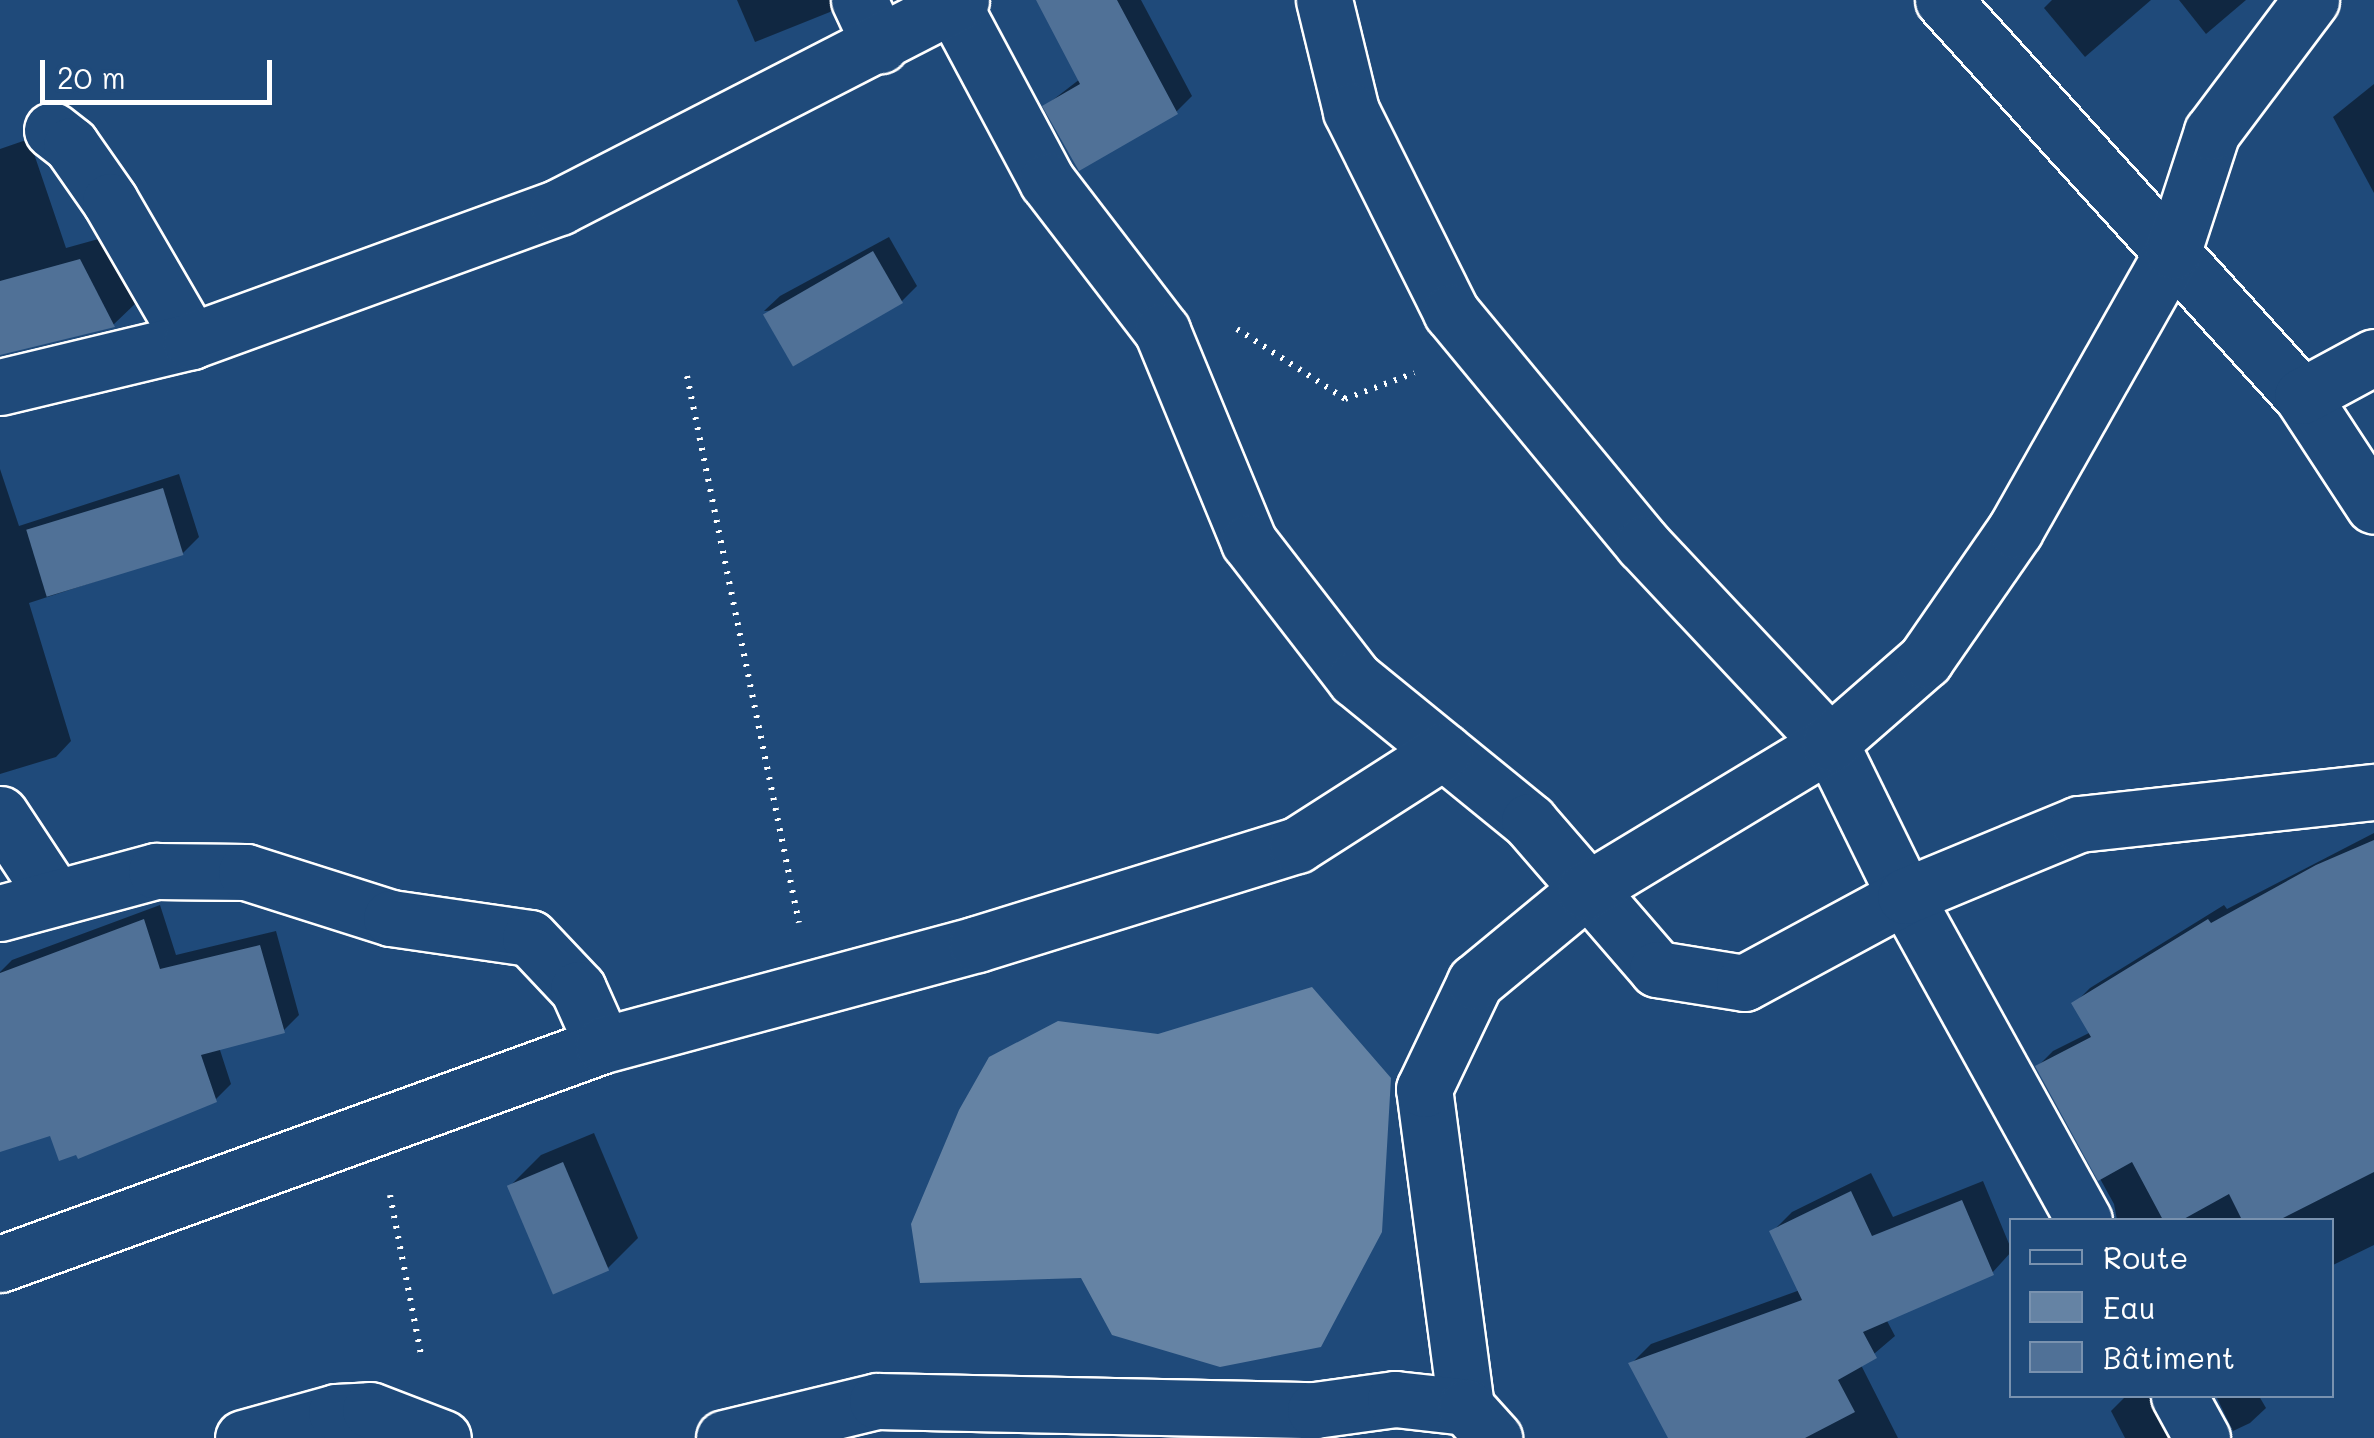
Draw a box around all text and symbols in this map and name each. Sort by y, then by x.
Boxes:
scale bar [45,40,278,102]
text: 20 m [57,57,126,97]
legend [2009,1218,2334,1398]
text: Route [2103,1237,2188,1277]
text: Eau [2103,1287,2155,1327]
text: Bâtiment [2103,1337,2235,1377]

